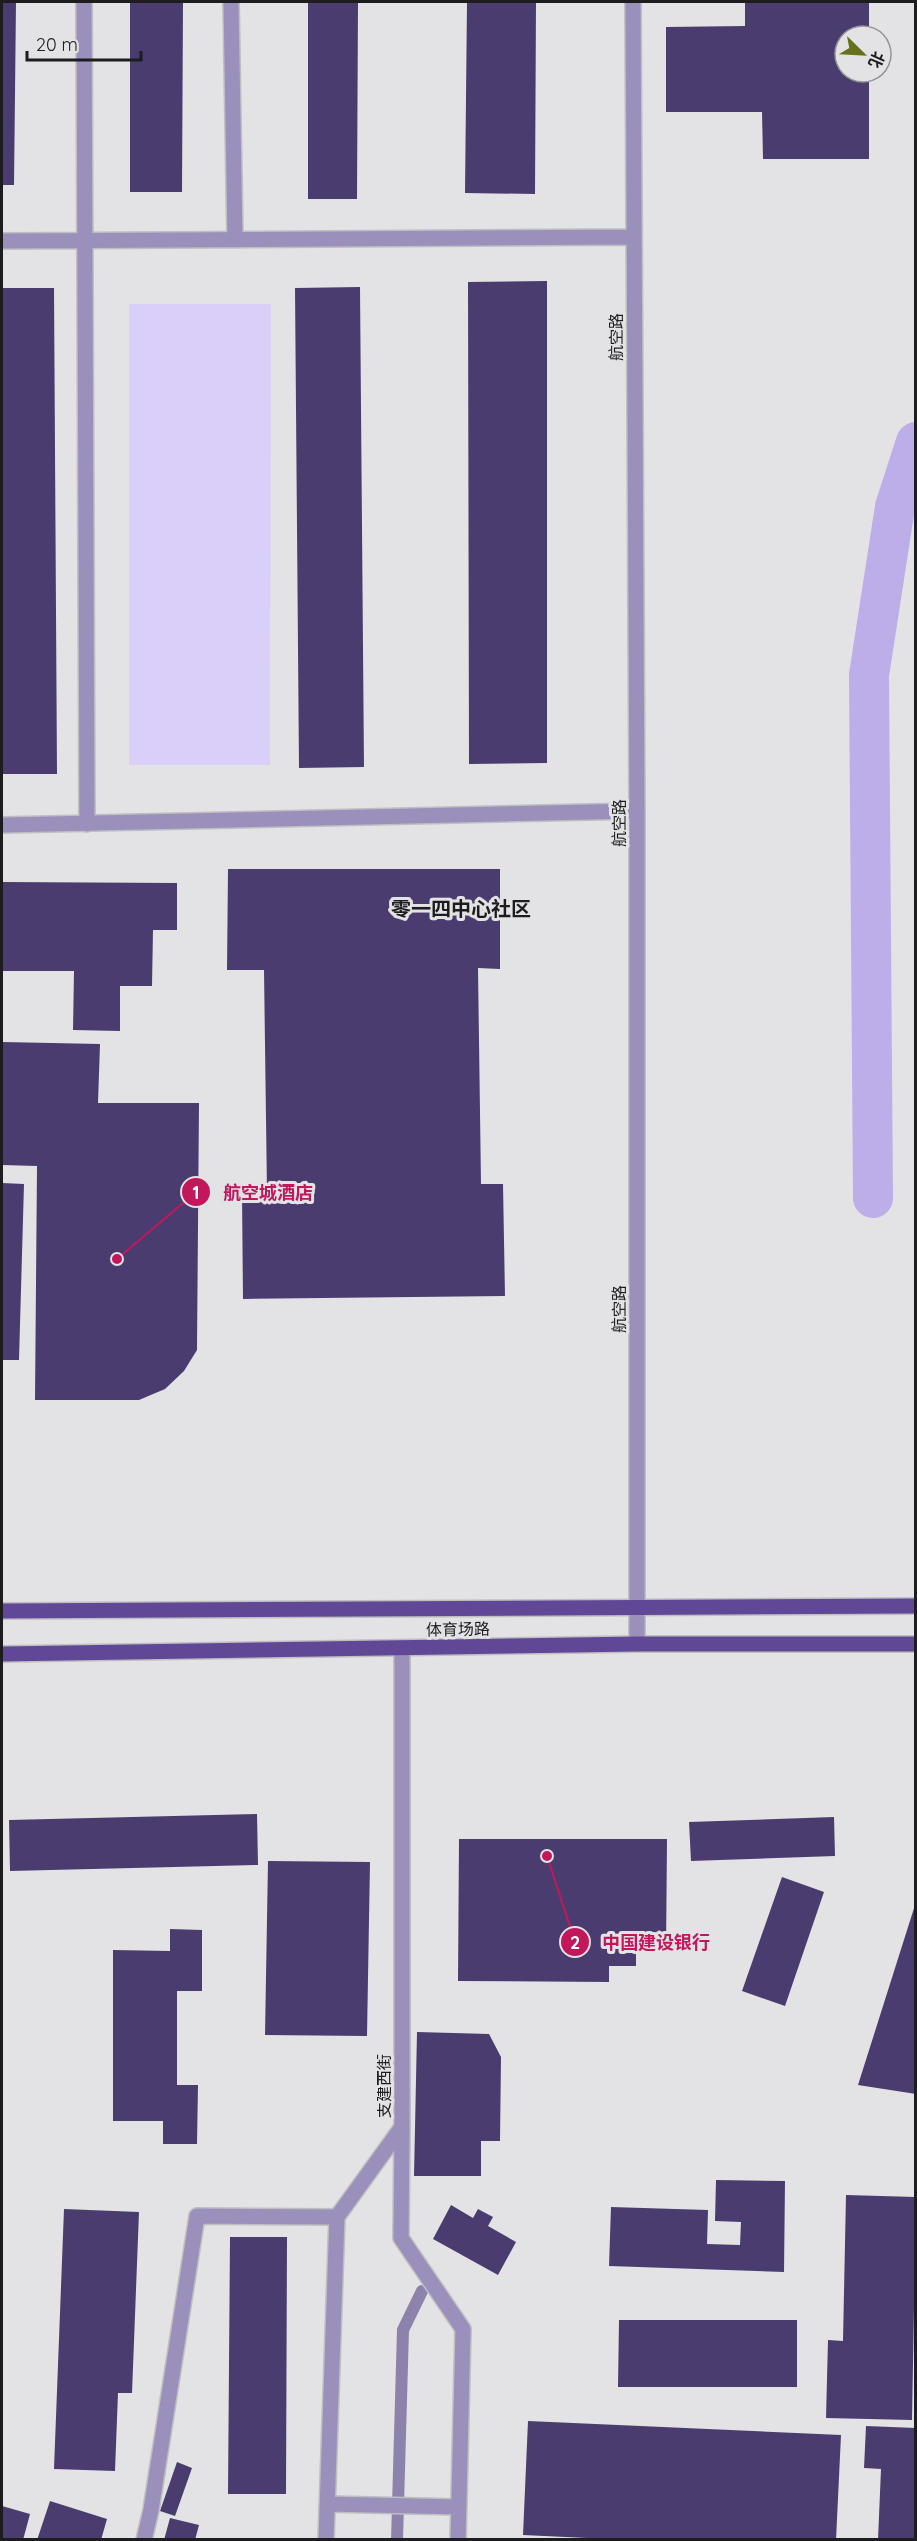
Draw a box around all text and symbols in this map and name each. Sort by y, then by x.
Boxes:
scale bar [27,24,141,62]
north arrow [833,24,893,84]
text: 20 m [36,33,78,56]
text: 北 [864,49,889,71]
street label: 航空路 [606,313,626,361]
street label: 航空路 [609,799,629,847]
district label: 零一四中心社区 [391,896,531,921]
callout: 航空城酒店 [181,1174,325,1210]
text: 1 [192,1181,200,1204]
text: 航空城酒店 [223,1181,313,1204]
street label: 航空路 [609,1285,629,1333]
street label: 体育场路 [426,1618,490,1640]
callout: 中国建设银行 [560,1924,722,1960]
text: 2 [570,1931,580,1954]
text: 中国建设银行 [602,1931,710,1954]
street label: 支建西街 [374,2054,394,2118]

